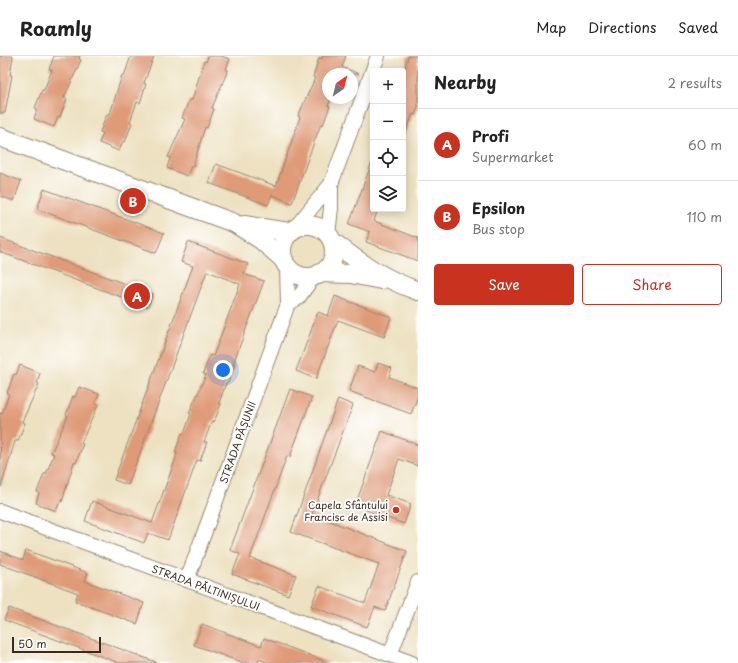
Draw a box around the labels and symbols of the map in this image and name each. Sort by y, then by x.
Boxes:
north arrow [322,68,358,104]
pin: B [120,186,146,216]
pin: A [124,281,150,311]
your location [213,360,233,380]
street label: STRADA PĂȘUNII [215,399,259,485]
place label: Capela Sfântului Francisc de Assisi [304,497,388,524]
marker: Capela Sfântului Francisc de Assisi [391,505,401,515]
street label: STRADA PĂLTINIȘULUI [150,560,262,614]
scale bar [12,635,101,654]

